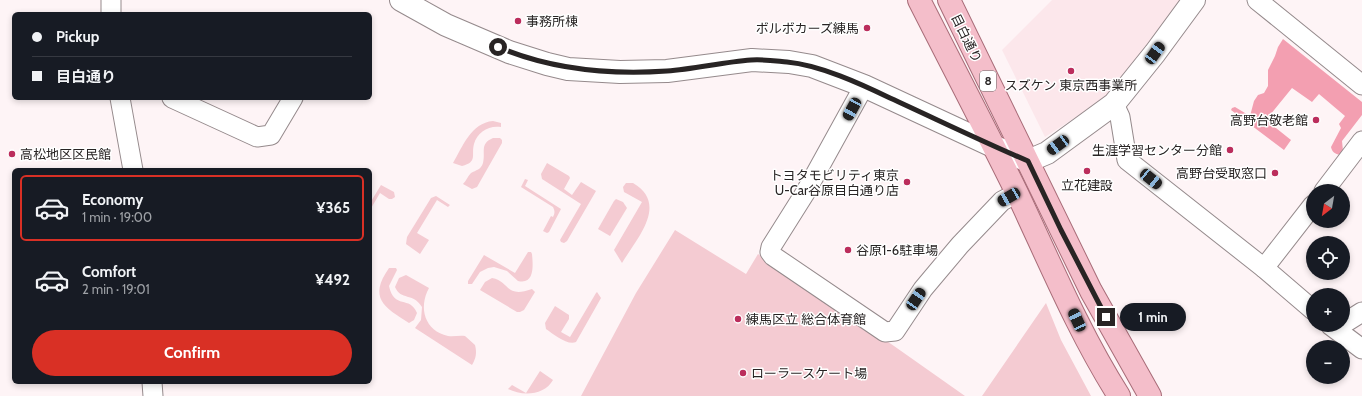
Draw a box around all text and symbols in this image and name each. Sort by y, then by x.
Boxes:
street label: 目白通り [948,11,986,65]
place label: 事務所棟 [526,13,578,29]
marker: 事務所棟 [513,16,523,26]
place label: ボルボカーズ練馬 [756,20,859,36]
marker: ボルボカーズ練馬 [862,23,872,33]
text: Pickup [56,28,99,46]
route start [489,38,507,56]
car [1143,40,1167,66]
marker: スズケン 東京西事業所 [1066,66,1076,76]
text: 目白通り [56,68,116,86]
road number: 8 [980,71,996,91]
place label: スズケン 東京西事業所 [1005,77,1137,93]
car [841,96,863,122]
place label: 高野台敬老館 [1230,112,1308,128]
marker: 高野台敬老館 [1311,115,1321,125]
car [1045,133,1071,157]
place label: 生涯学習センター分館 [1092,142,1222,158]
marker: 生涯学習センター分館 [1225,145,1235,155]
place label: 高松地区区民館 [20,146,111,162]
marker: 高松地区区民館 [7,149,17,159]
place label: 高野台受取窓口 [1176,165,1267,181]
marker: 立花建設 [1082,166,1092,176]
place label: トヨタモビリティ東京 U-Car谷原目白通り店 [770,167,899,198]
car [1138,167,1164,191]
marker: 高野台受取窓口 [1270,168,1280,178]
marker: トヨタモビリティ東京 U-Car谷原目白通り店 [902,177,912,187]
place label: 立花建設 [1061,177,1113,193]
north arrow [1306,184,1350,228]
map controls [1306,184,1350,384]
car [996,186,1022,208]
icon: car [34,190,70,226]
text: Economy [82,191,143,209]
text: ¥365 [316,199,350,217]
text: 1 min · 19:00 [82,209,152,225]
button: locate [1306,236,1350,280]
place label: 谷原1-6駐車場 [856,242,938,258]
marker: 谷原1-6駐車場 [843,245,853,255]
icon: car [34,262,70,298]
text: Comfort [82,263,136,281]
text: ¥492 [315,271,350,289]
text: 2 min · 19:01 [82,281,150,297]
car [904,286,928,312]
button: + [1306,288,1350,332]
callout: 1 min [1120,303,1186,331]
car [1066,307,1088,333]
route end [1097,308,1115,326]
text: 1 min [1138,309,1168,325]
place label: 練馬区立 総合体育館 [746,311,866,327]
marker: 練馬区立 総合体育館 [733,314,743,324]
button: Confirm [32,330,352,376]
button: − [1306,340,1350,384]
place label: ローラースケート場 [751,365,867,381]
marker: ローラースケート場 [738,368,748,378]

